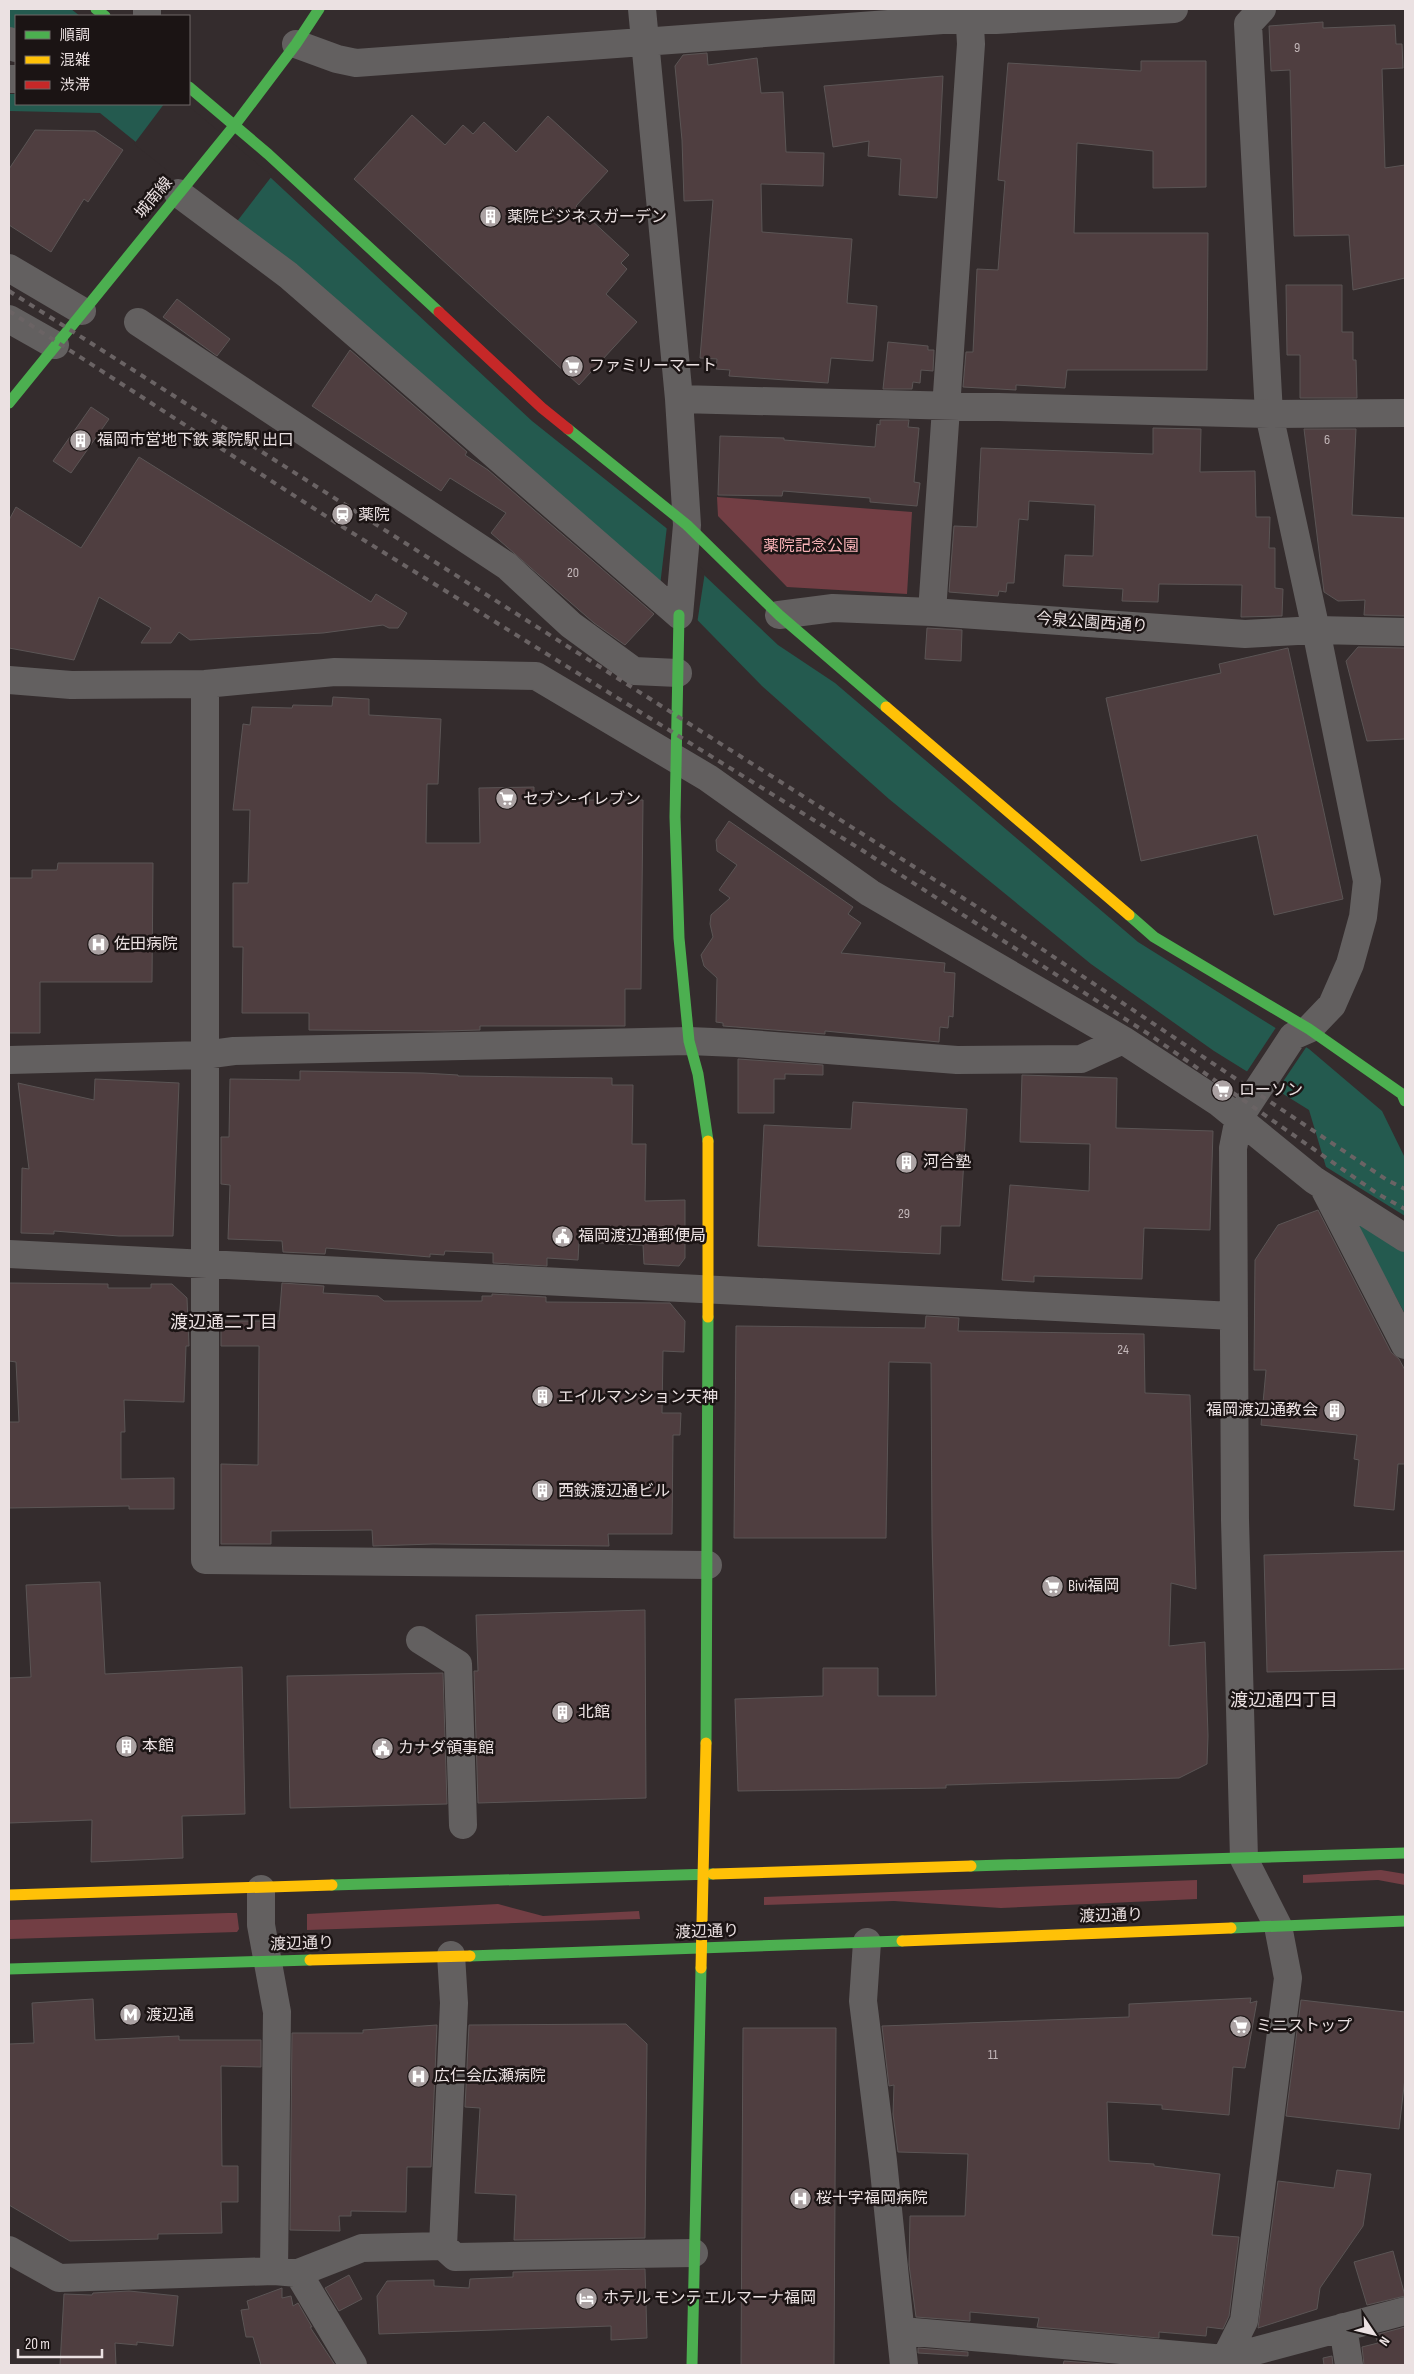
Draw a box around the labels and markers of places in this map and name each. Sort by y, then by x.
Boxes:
building icon: 薬院ビジネスガーデン [479,205,503,229]
place label: 薬院ビジネスガーデン [507,208,667,227]
supermarket icon: ファミリーマート [561,354,585,378]
place label: ファミリーマート [589,357,717,376]
building icon: 福岡市営地下鉄 薬院駅 出口 [69,428,93,452]
place label: 福岡市営地下鉄 薬院駅 出口 [97,431,294,450]
station icon: 薬院 [330,503,354,527]
place label: 薬院 [358,506,390,525]
supermarket icon: セブン-イレブン [495,787,519,811]
place label: セブン-イレブン [523,790,641,809]
hospital icon: 佐田病院 [86,932,110,956]
place label: 佐田病院 [114,935,178,954]
supermarket icon: ローソン [1211,1078,1235,1102]
place label: ローソン [1239,1081,1303,1100]
building icon: 河合塾 [895,1150,919,1174]
place label: 河合塾 [923,1153,971,1172]
public building icon: 福岡渡辺通郵便局 [550,1224,574,1248]
place label: 福岡渡辺通郵便局 [578,1227,706,1246]
building icon: エイルマンション天神 [530,1385,554,1409]
place label: エイルマンション天神 [558,1388,718,1407]
building icon: 福岡渡辺通教会 [1322,1398,1346,1422]
place label: 福岡渡辺通教会 [1206,1401,1318,1420]
building icon: 西鉄渡辺通ビル [530,1479,554,1503]
place label: 西鉄渡辺通ビル [558,1482,670,1501]
supermarket icon: Bivi福岡 [1040,1574,1064,1598]
place label: Bivi福岡 [1068,1577,1119,1596]
building icon: 北館 [550,1700,574,1724]
place label: 北館 [578,1703,610,1722]
building icon: 本館 [114,1734,138,1758]
public building icon: カナダ領事館 [370,1736,394,1760]
place label: 本館 [142,1737,174,1756]
place label: カナダ領事館 [398,1739,494,1758]
metro station icon: 渡辺通 [118,2003,142,2027]
place label: 渡辺通 [146,2006,194,2025]
supermarket icon: ミニストップ [1228,2014,1252,2038]
place label: ミニストップ [1256,2017,1352,2036]
hospital icon: 広仁会広瀬病院 [406,2064,430,2088]
place label: 広仁会広瀬病院 [434,2067,546,2086]
hospital icon: 桜十字福岡病院 [788,2186,812,2210]
place label: 桜十字福岡病院 [816,2189,928,2208]
hotel icon: ホテル モンテ エルマーナ福岡 [575,2286,599,2310]
place label: ホテル モンテ エルマーナ福岡 [603,2289,816,2308]

